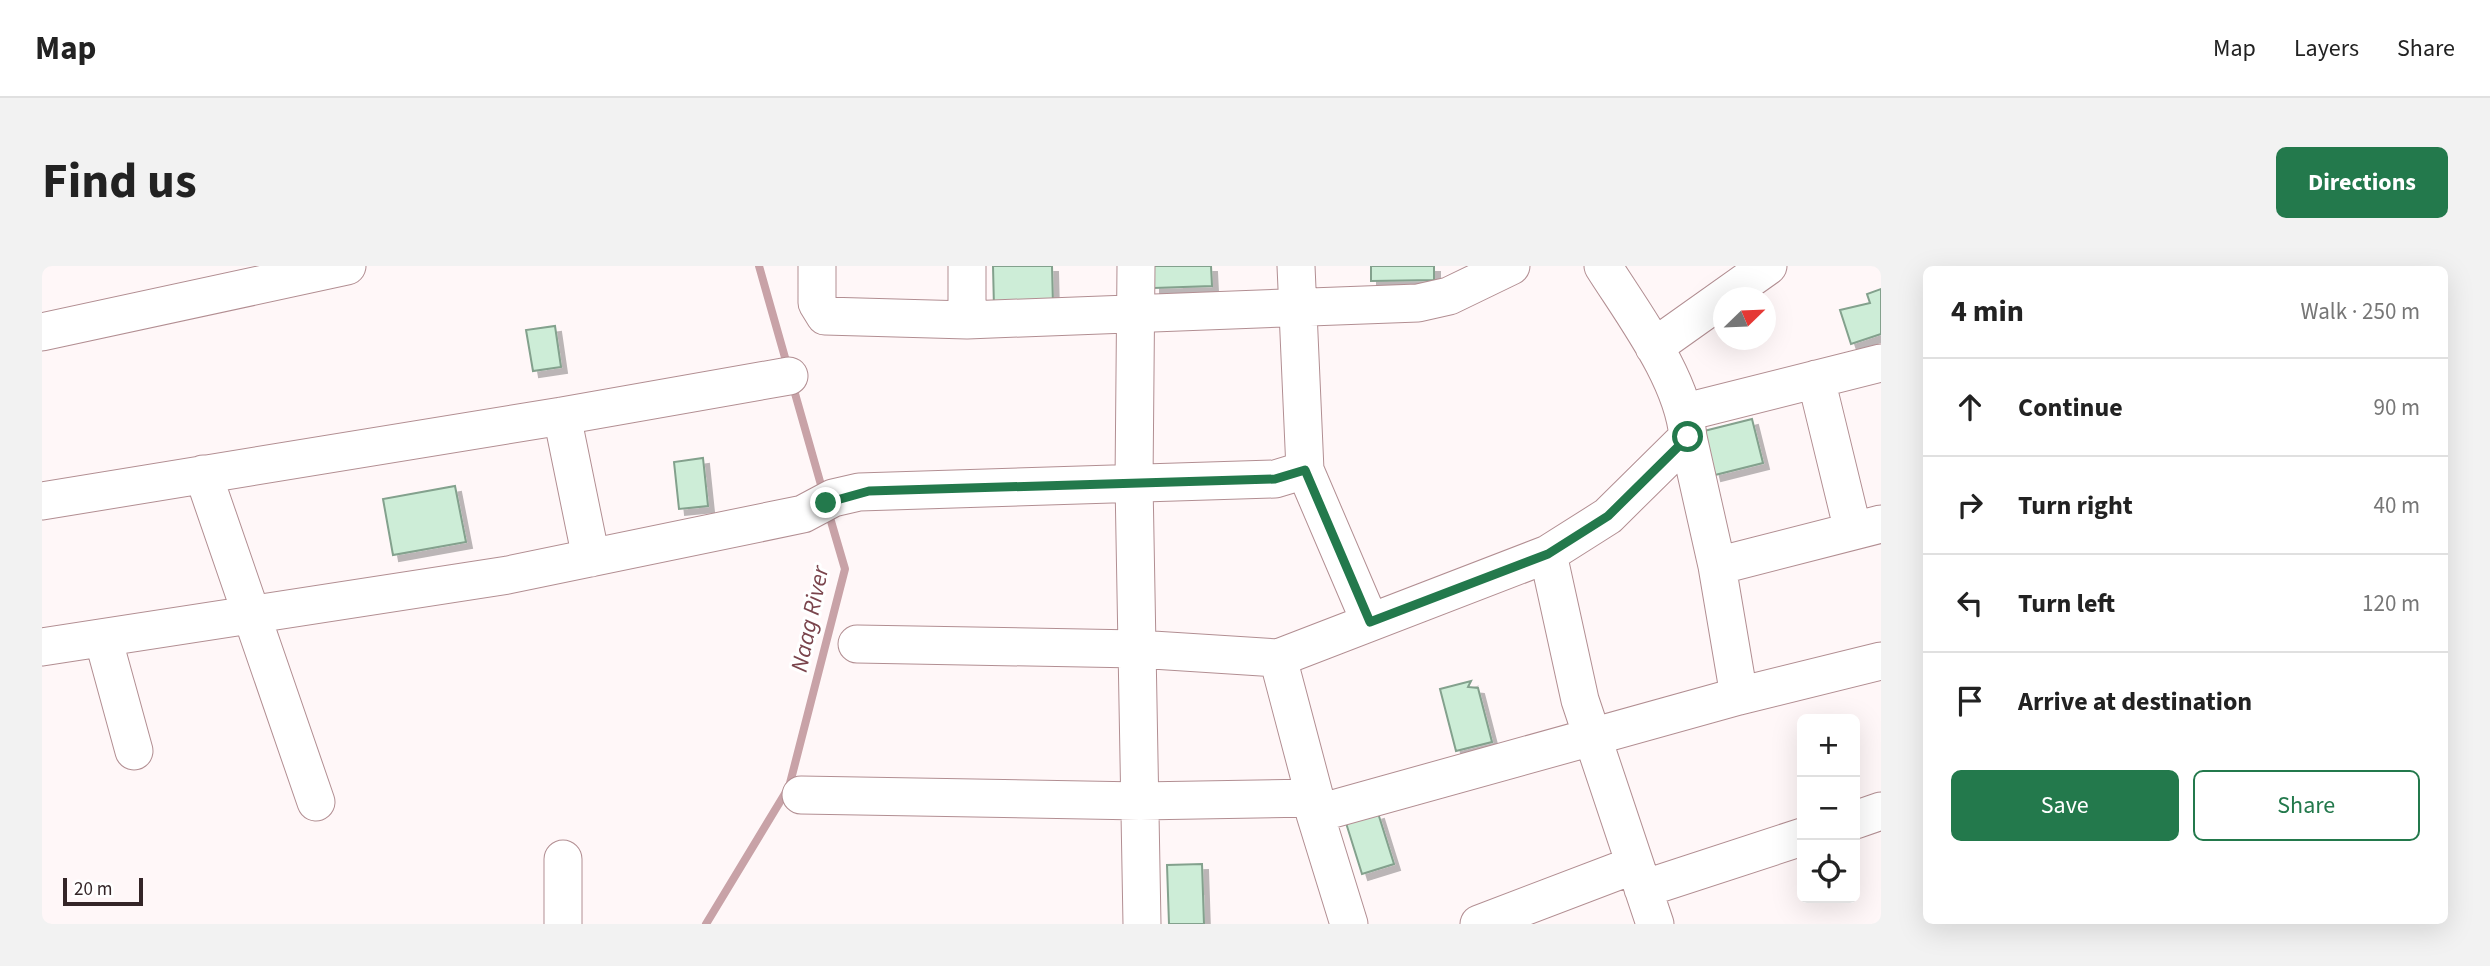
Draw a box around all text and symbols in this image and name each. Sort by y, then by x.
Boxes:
text: Map [35,25,96,72]
text: Map [2213,31,2256,66]
text: Layers [2294,31,2359,66]
text: Share [2397,31,2455,66]
text: Find us [42,147,197,217]
button: Directions [2276,147,2448,218]
north arrow [1713,287,1776,350]
text: 4 min [1951,290,2024,333]
text: Walk · 250 m [2301,295,2420,328]
icon: ahead [1951,388,1989,426]
text: Continue [2018,389,2123,426]
text: 90 m [2373,391,2420,424]
route start [1672,421,1703,452]
icon: right [1951,486,1989,524]
route end [810,487,841,518]
text: Turn right [2018,487,2133,524]
text: 40 m [2373,489,2420,522]
water label: Naag River [782,561,839,675]
icon: left [1951,584,1989,622]
text: Turn left [2018,585,2115,622]
text: 120 m [2362,587,2420,620]
icon: arrive [1951,682,1989,720]
text: Arrive at destination [2018,683,2252,720]
map controls [1797,714,1860,903]
button: + [1797,714,1860,777]
button: Save [1951,770,2179,841]
button: Share [2193,770,2420,841]
button: − [1797,777,1860,840]
button: locate [1797,840,1860,903]
scale bar [63,875,144,907]
text: 20 m [74,876,112,903]

